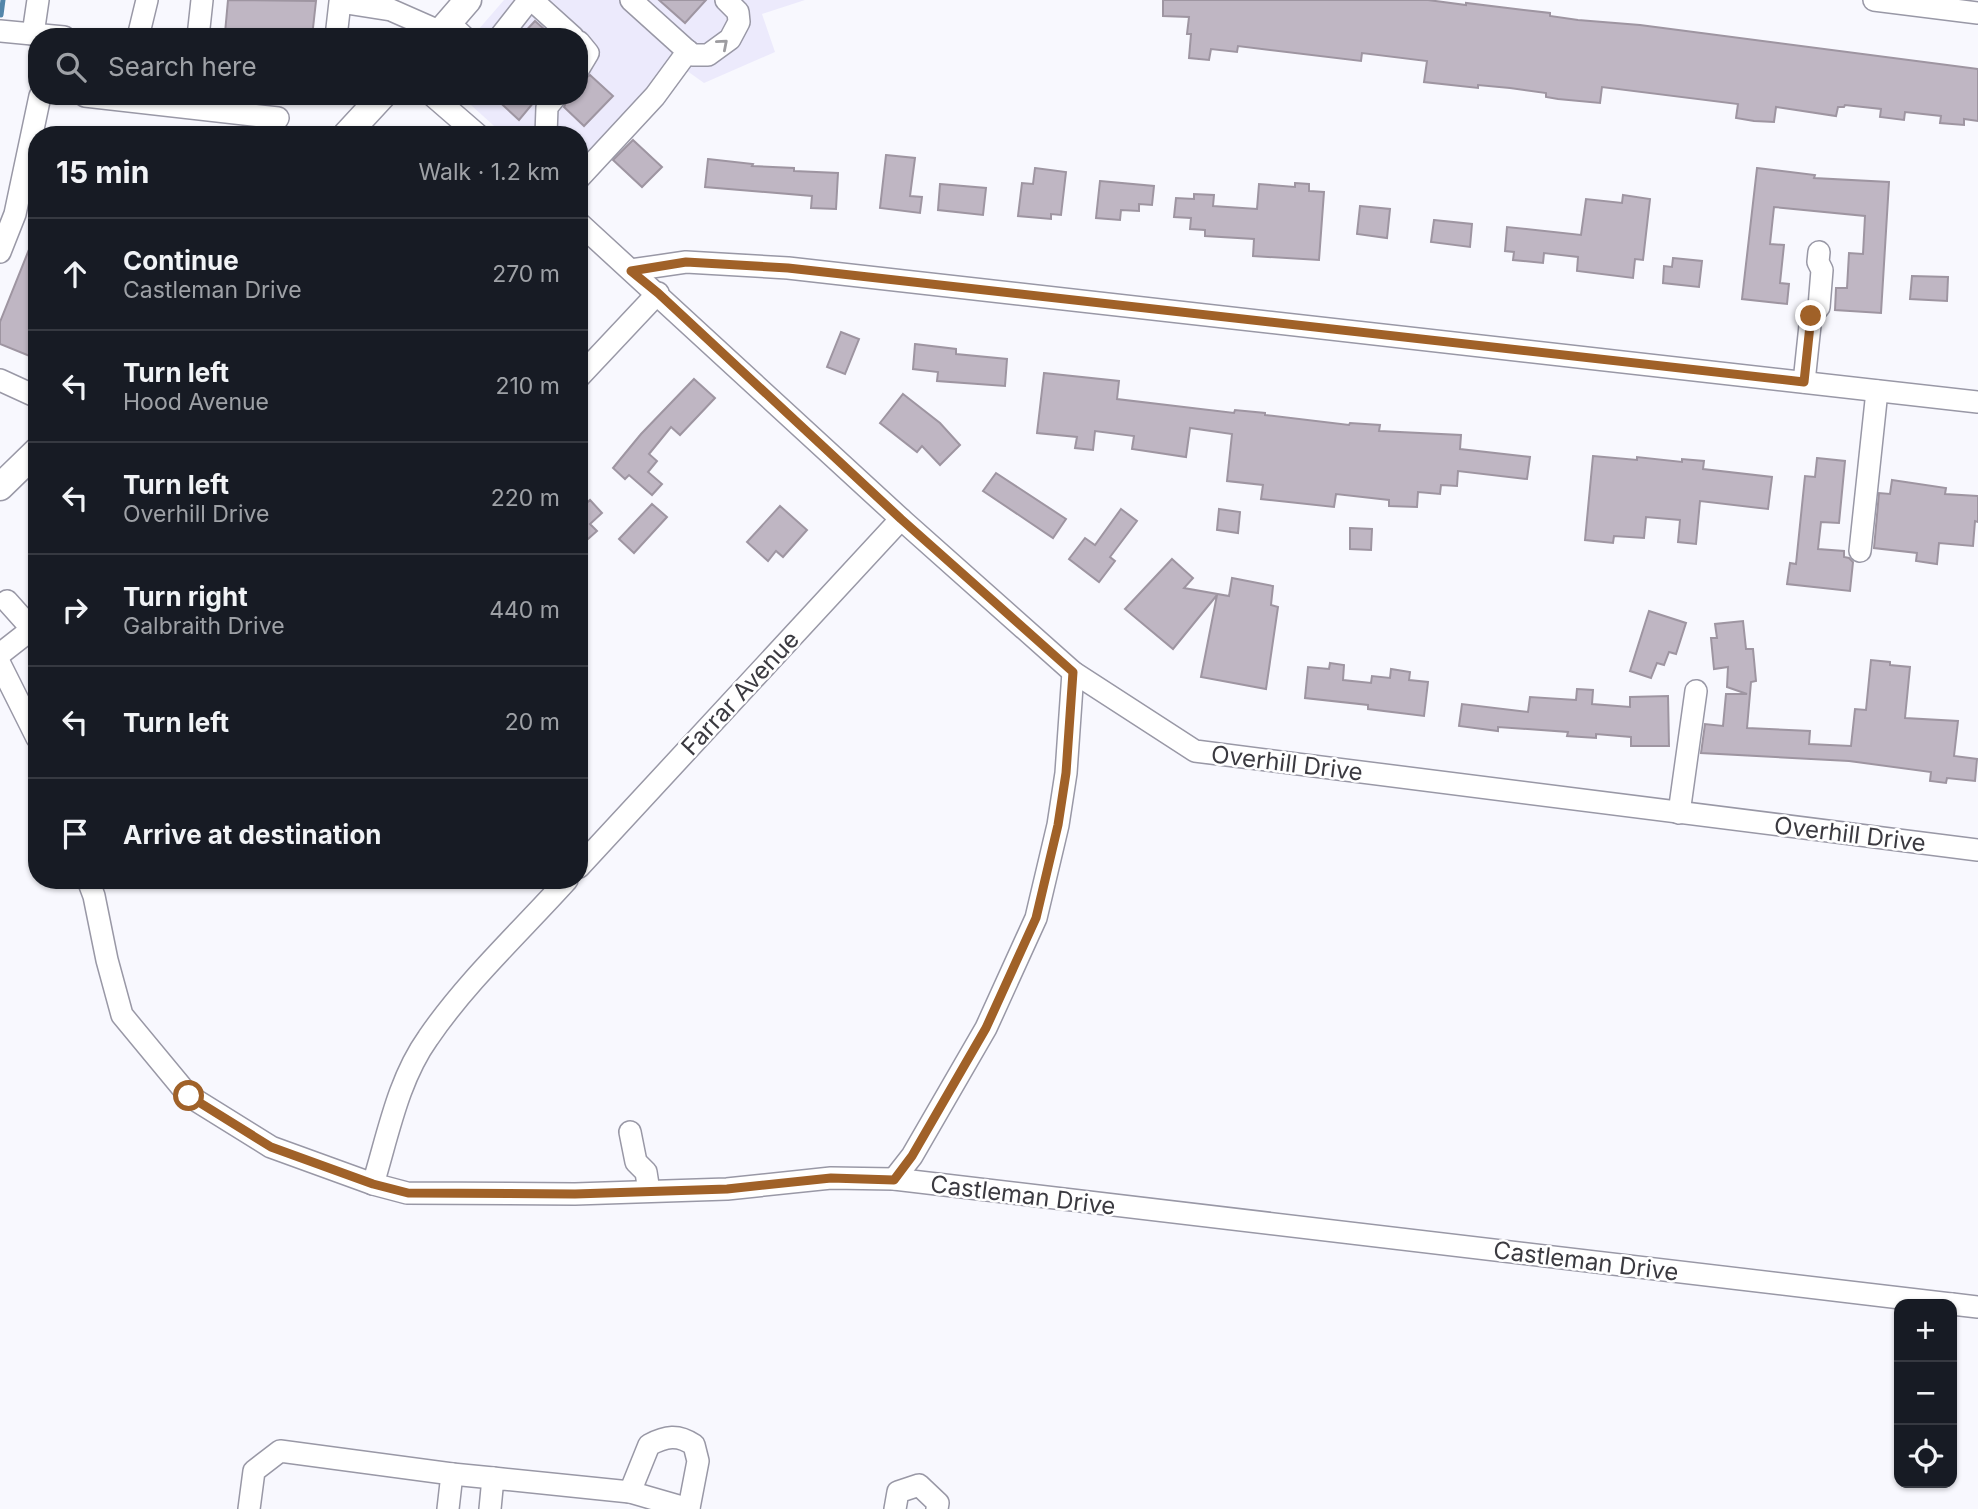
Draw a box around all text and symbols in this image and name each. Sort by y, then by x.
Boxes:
search box [28,28,588,105]
one-way arrow [714,40,727,52]
icon: search [52,48,90,86]
text: Search here [108,51,257,82]
text: 15 min [56,154,149,190]
text: Walk · 1.2 km [419,158,560,186]
text: Continue [123,245,239,276]
icon: ahead [56,255,94,293]
text: 270 m [492,260,560,288]
text: Castleman Drive [123,276,302,304]
route end [1795,300,1826,331]
text: Turn left [123,357,229,388]
icon: left [56,367,94,405]
text: 210 m [495,372,560,400]
text: Hood Avenue [123,388,269,416]
text: Turn left [123,469,229,500]
icon: left [56,479,94,517]
text: 220 m [491,484,560,512]
text: Overhill Drive [123,500,269,528]
text: Turn right [123,581,248,612]
icon: right [56,591,94,629]
text: 440 m [489,596,560,624]
text: Galbraith Drive [123,612,285,640]
street label: Farrar Avenue [675,625,805,761]
icon: left [56,703,94,741]
text: Turn left [123,707,229,738]
text: 20 m [505,708,560,736]
street label: Overhill Drive [1209,739,1365,787]
street label: Overhill Drive [1772,810,1928,858]
icon: arrive [56,815,94,853]
text: Arrive at destination [123,819,382,850]
route start [173,1080,204,1111]
street label: Castleman Drive [929,1169,1117,1221]
street label: Castleman Drive [1492,1235,1680,1287]
map controls [1894,1299,1957,1488]
button: + [1894,1299,1957,1362]
button: − [1894,1362,1957,1425]
button: locate [1894,1425,1957,1488]

